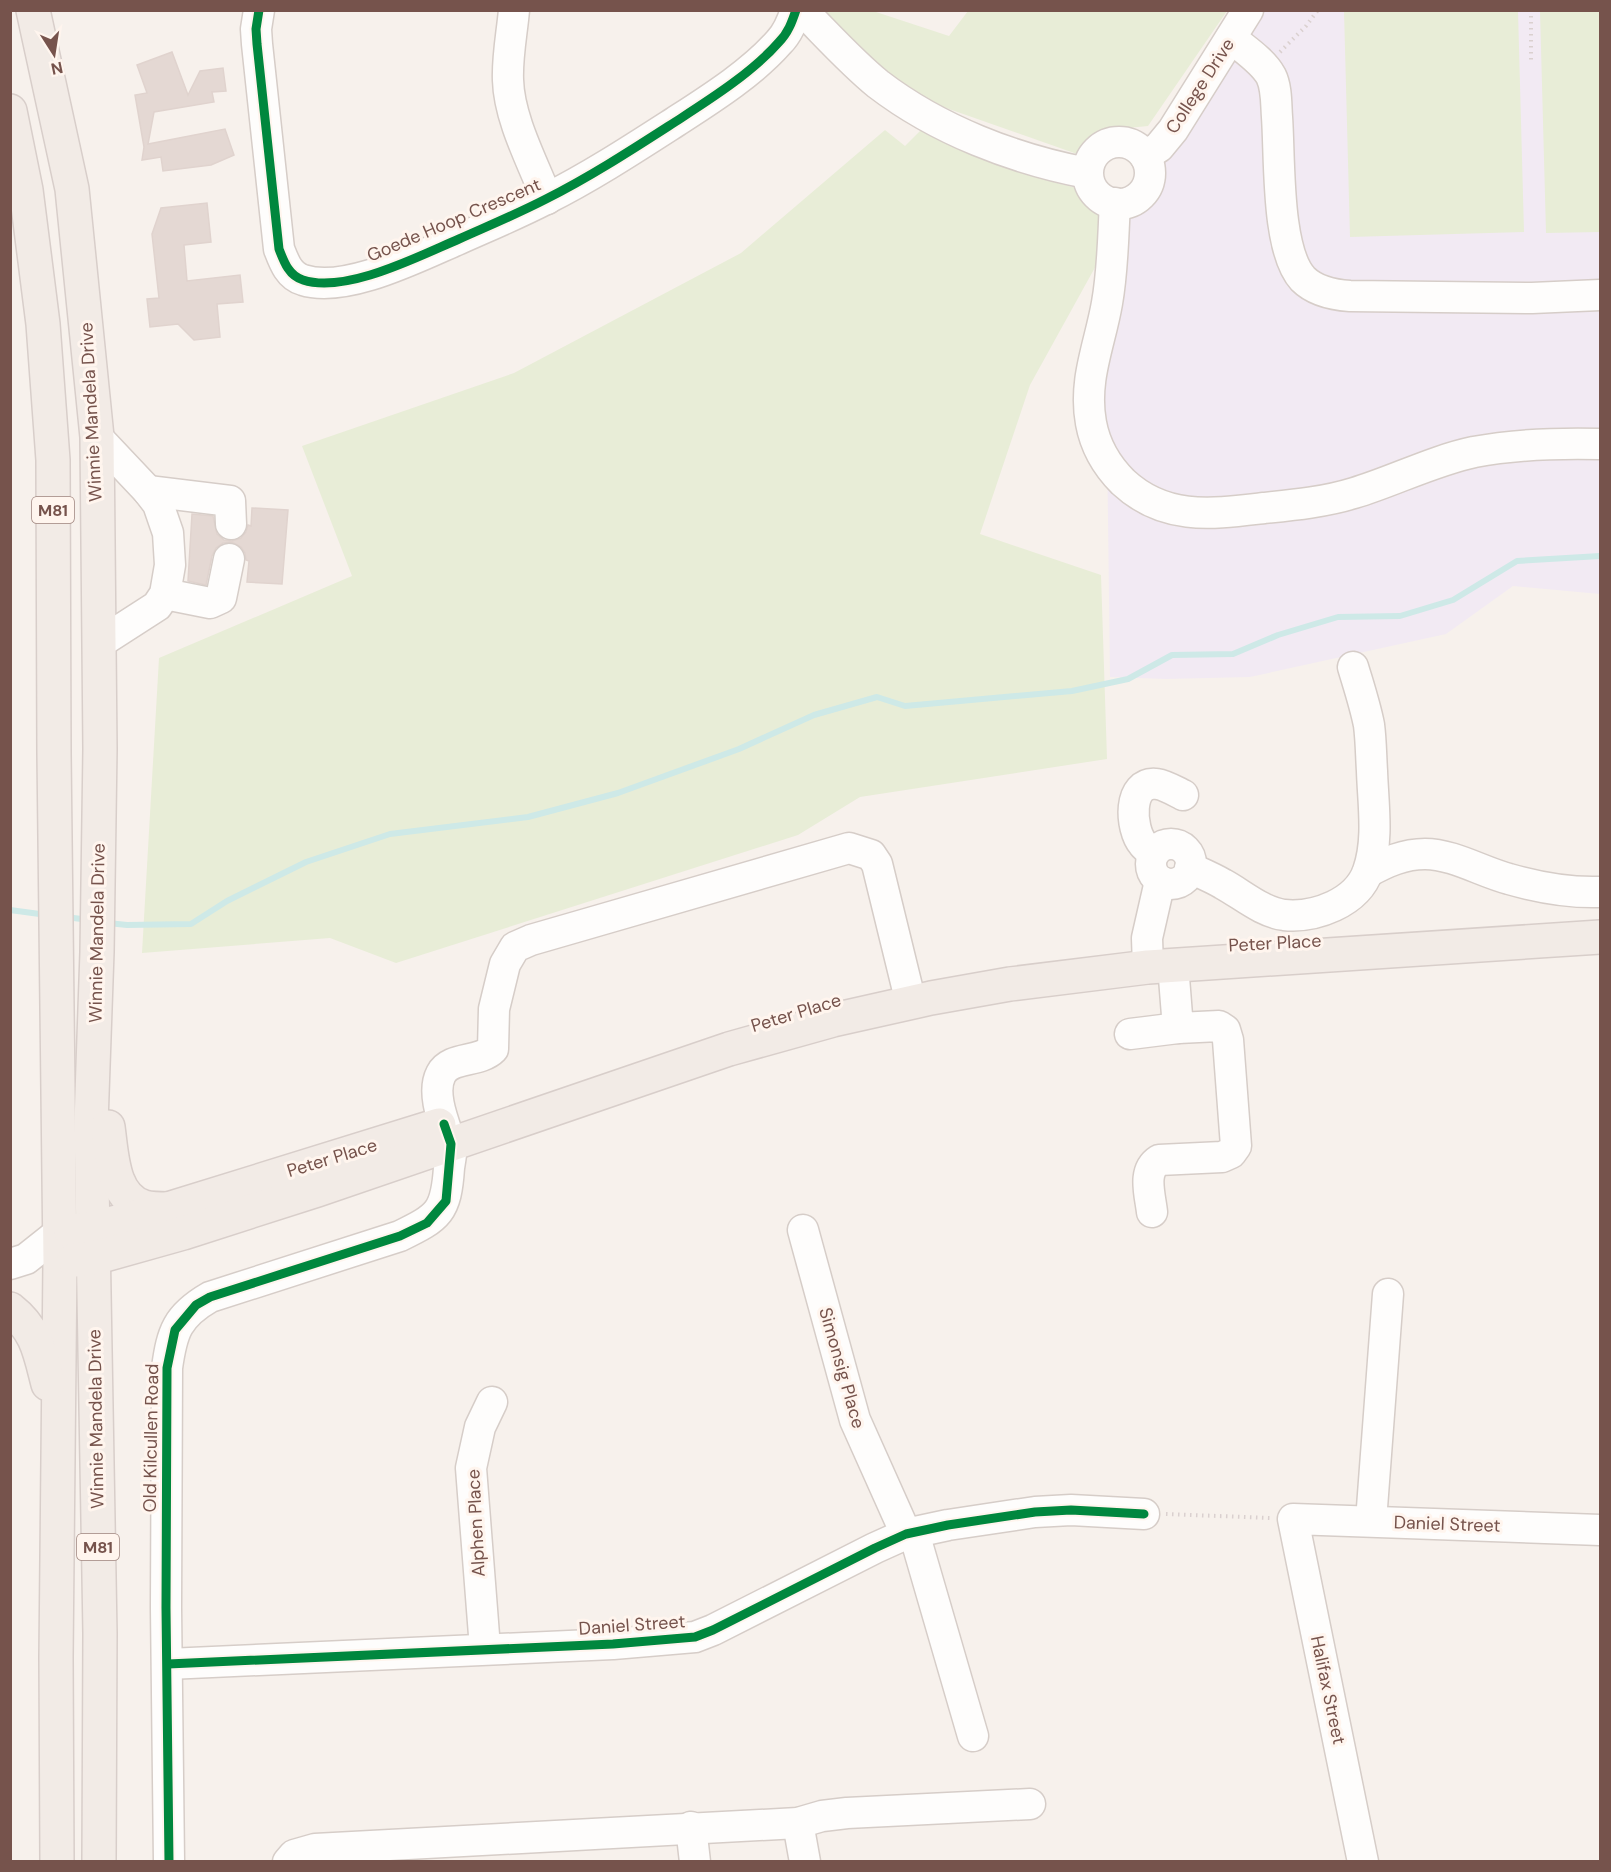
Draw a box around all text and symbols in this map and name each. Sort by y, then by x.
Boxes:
north arrow [24,24,84,84]
street label: College Drive [1160,34,1240,138]
text: N [49,57,65,80]
street label: Goede Hoop Crescent [363,172,545,268]
street label: Winnie Mandela Drive [74,322,108,502]
road number: M81 [32,497,74,523]
street label: Winnie Mandela Drive [83,843,111,1023]
street label: Peter Place [1228,929,1322,957]
street label: Peter Place [748,988,844,1038]
street label: Peter Place [284,1133,380,1183]
street label: Simonsig Place [813,1305,871,1431]
street label: Winnie Mandela Drive [82,1329,110,1509]
street label: Old Kilcullen Road [138,1363,164,1513]
street label: Alphen Place [461,1469,491,1577]
street label: Daniel Street [1393,1510,1501,1538]
road number: M81 [77,1534,119,1560]
street label: Daniel Street [578,1609,686,1641]
street label: Halifax Street [1305,1633,1351,1747]

